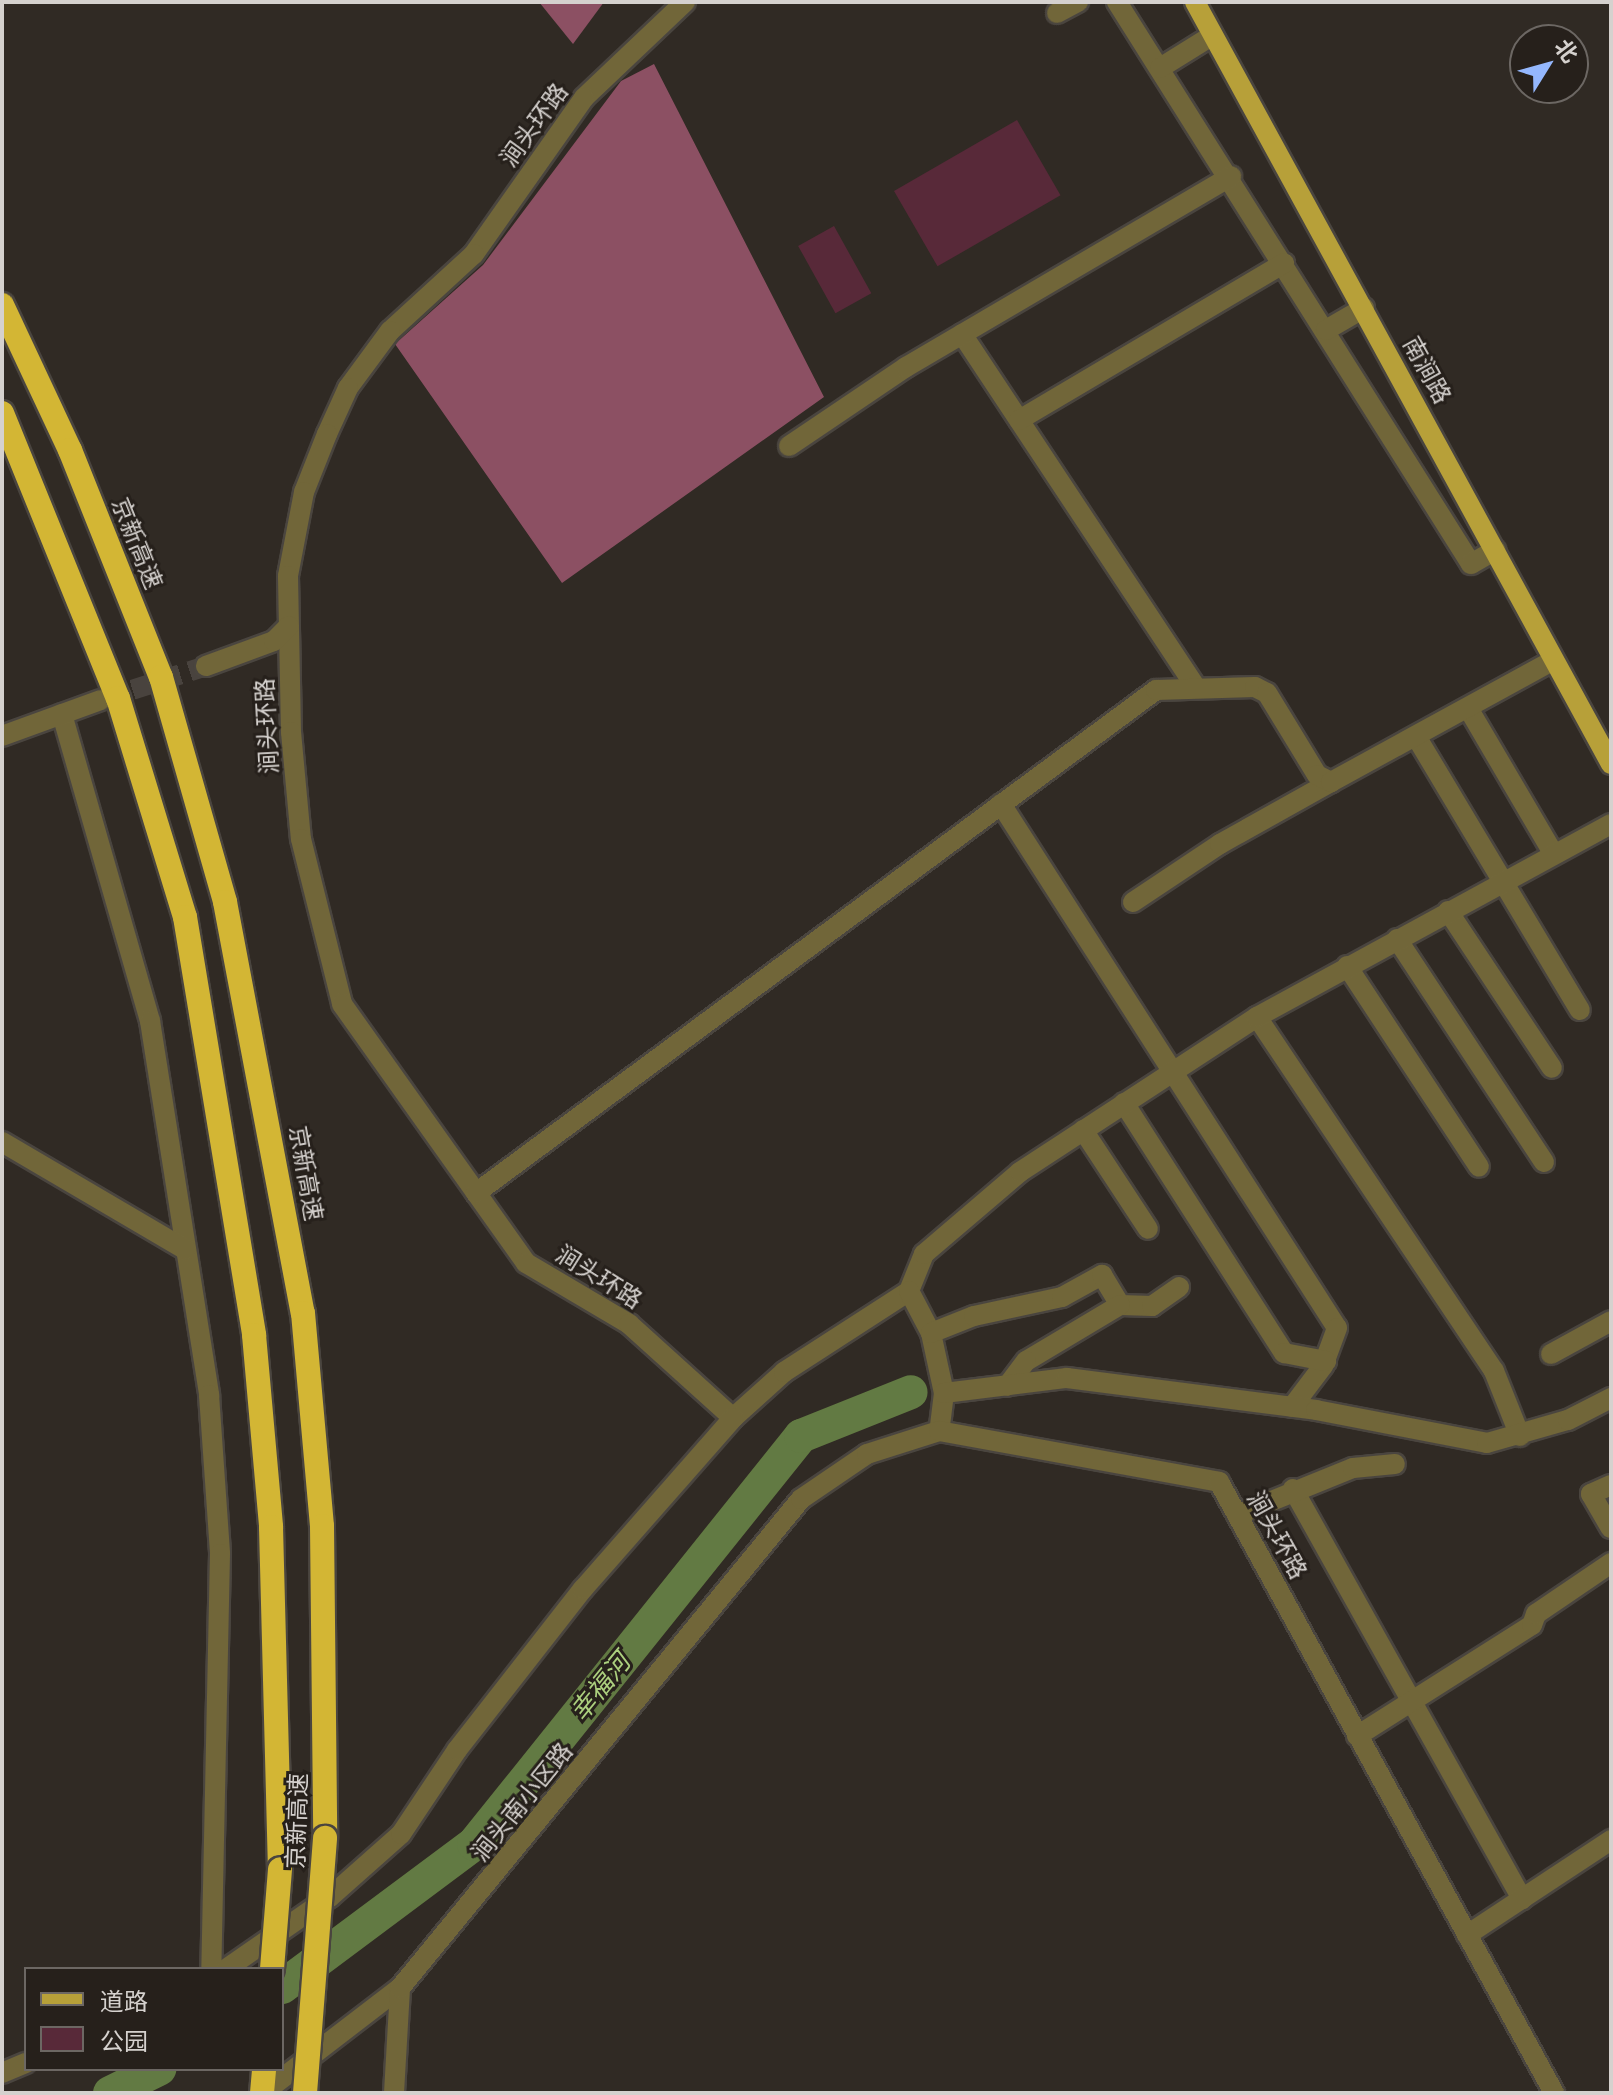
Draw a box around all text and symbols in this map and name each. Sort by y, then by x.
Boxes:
north arrow [1509,24,1589,104]
text: 北 [1550,34,1584,67]
street label: 涧头环路 [494,78,574,172]
street label: 南涧路 [1397,332,1457,408]
street label: 京新高速 [106,493,168,593]
street label: 涧头环路 [250,677,284,775]
street label: 京新高速 [283,1123,329,1223]
street label: 涧头环路 [551,1239,647,1315]
street label: 涧头环路 [1241,1486,1313,1584]
water label: 幸福河 [563,1647,637,1727]
street label: 涧头南小区路 [465,1737,579,1867]
street label: 京新高速 [281,1773,313,1869]
legend [24,1967,284,2071]
text: 道路 [100,1987,148,2016]
text: 公园 [100,2027,148,2056]

